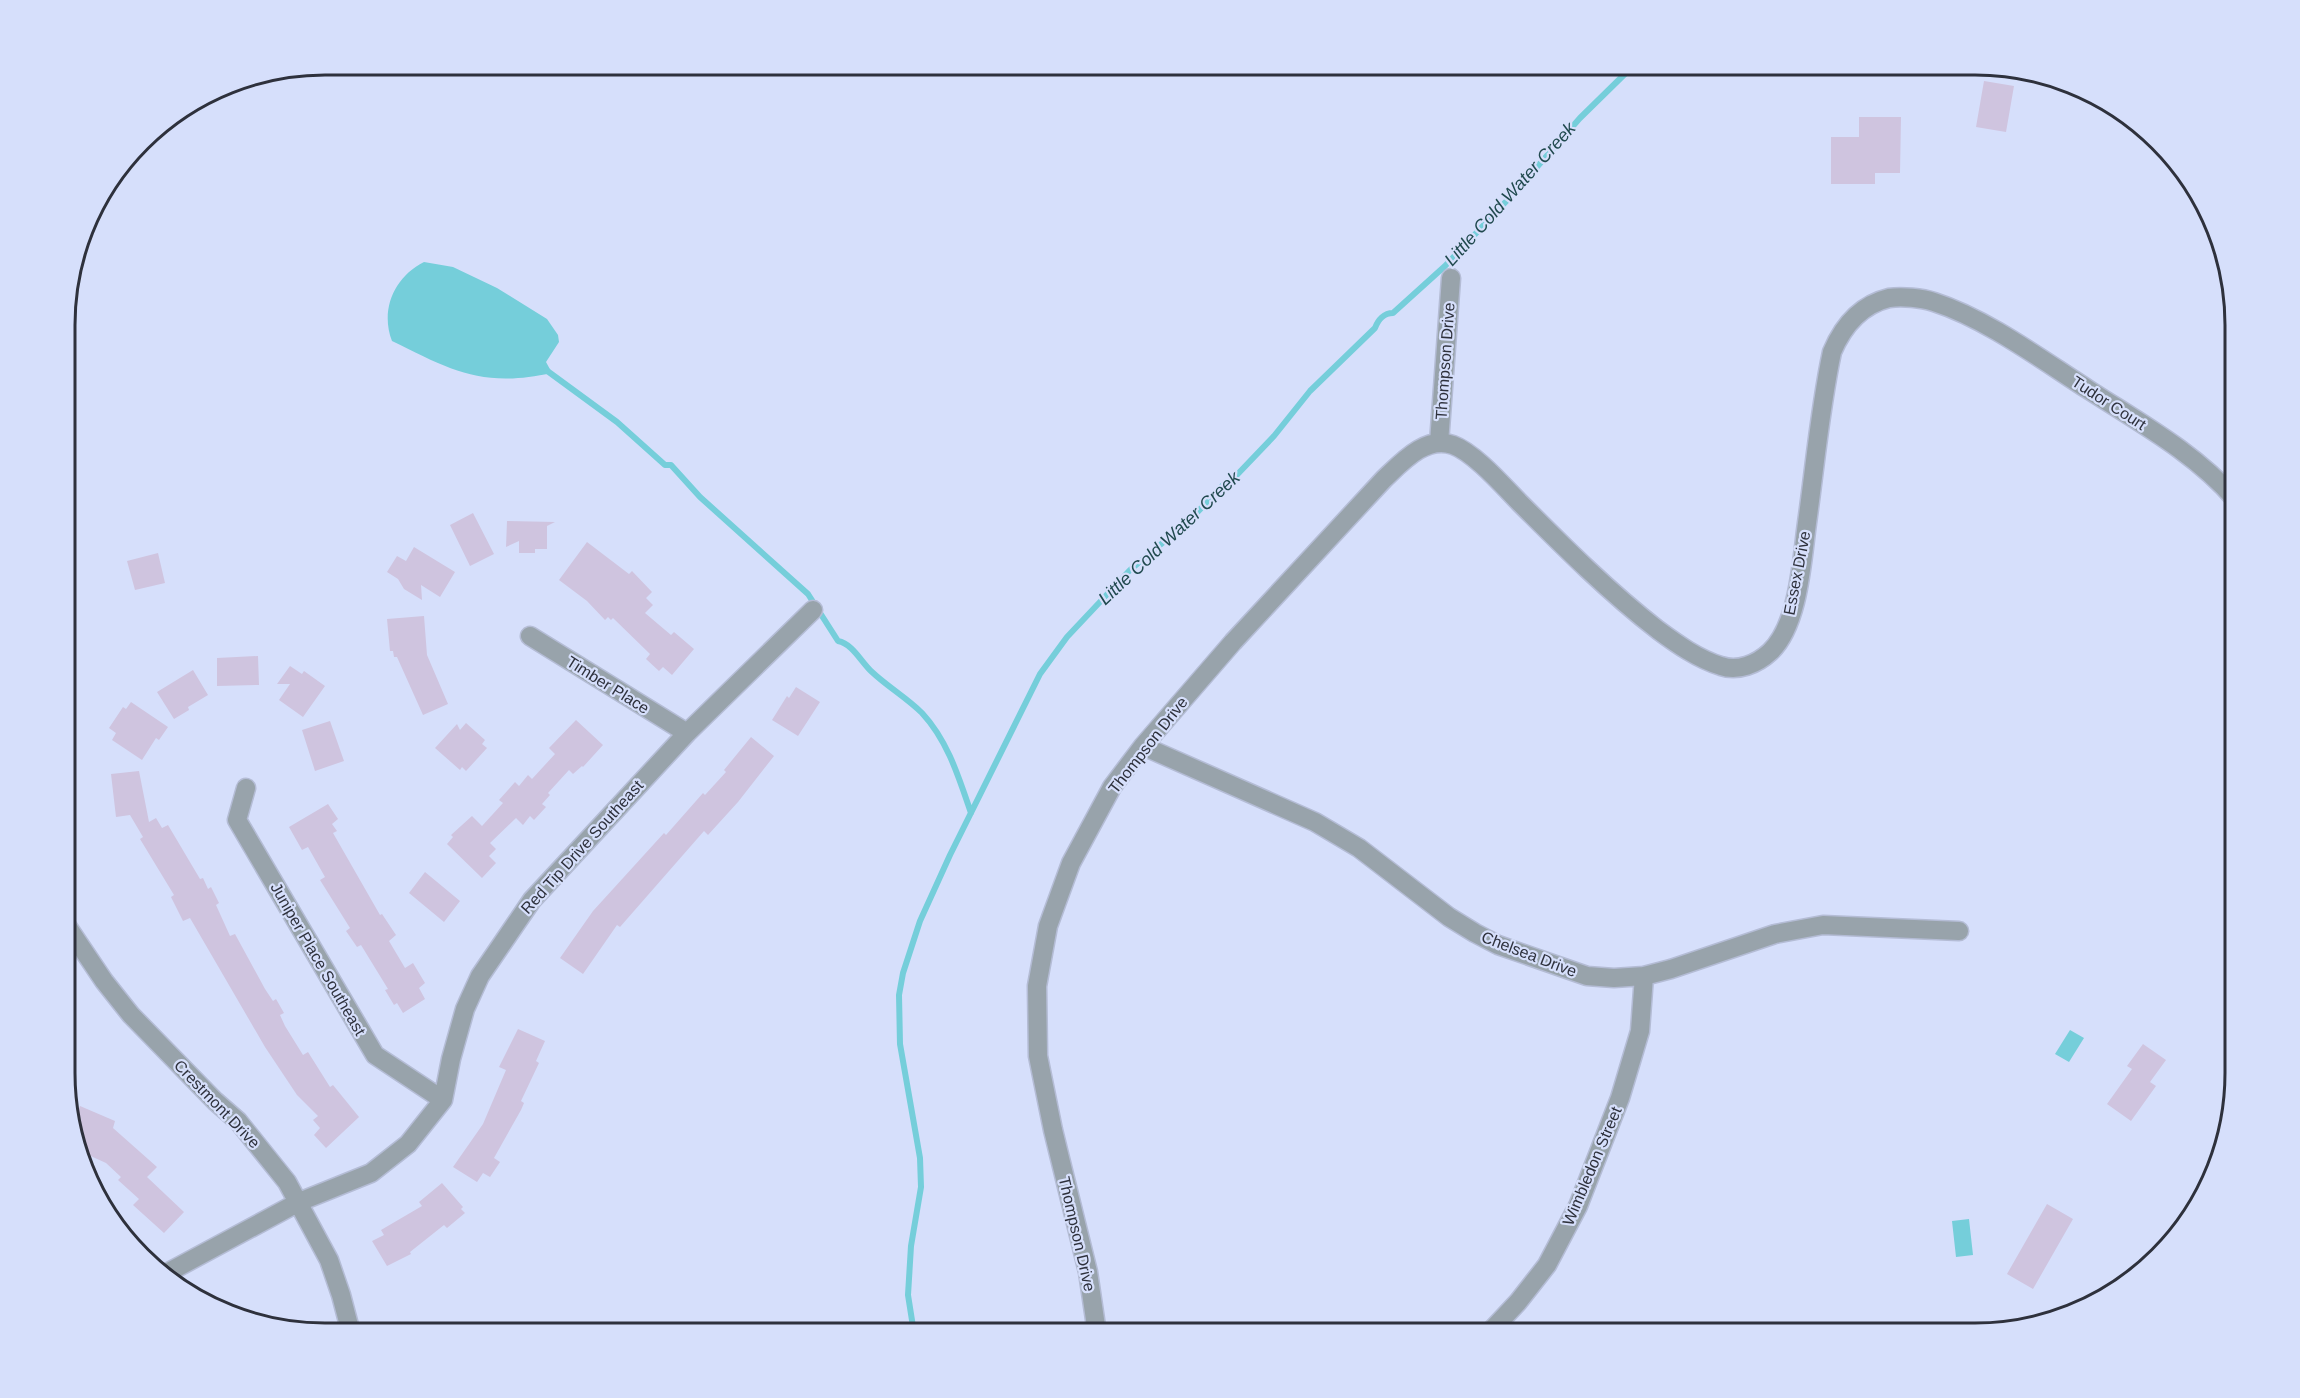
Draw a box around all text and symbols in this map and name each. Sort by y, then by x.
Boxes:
water label: Little Cold Water Creek [1440,118,1580,270]
street label: Thompson Drive [1432,302,1458,420]
street label: Tudor Court [2069,373,2150,434]
water label: Little Cold Water Creek [1094,467,1244,609]
street label: Essex Drive [1781,529,1814,617]
street label: Timber Place [564,653,652,717]
street label: Thompson Drive [1105,693,1191,796]
street label: Red Tip Drive Southeast [518,776,647,917]
street label: Juniper Place Southeast [267,880,369,1039]
street label: Chelsea Drive [1479,928,1579,980]
street label: Crestmont Drive [171,1057,263,1152]
street label: Wimbledon Street [1559,1104,1625,1228]
street label: Thompson Drive [1056,1175,1099,1293]

